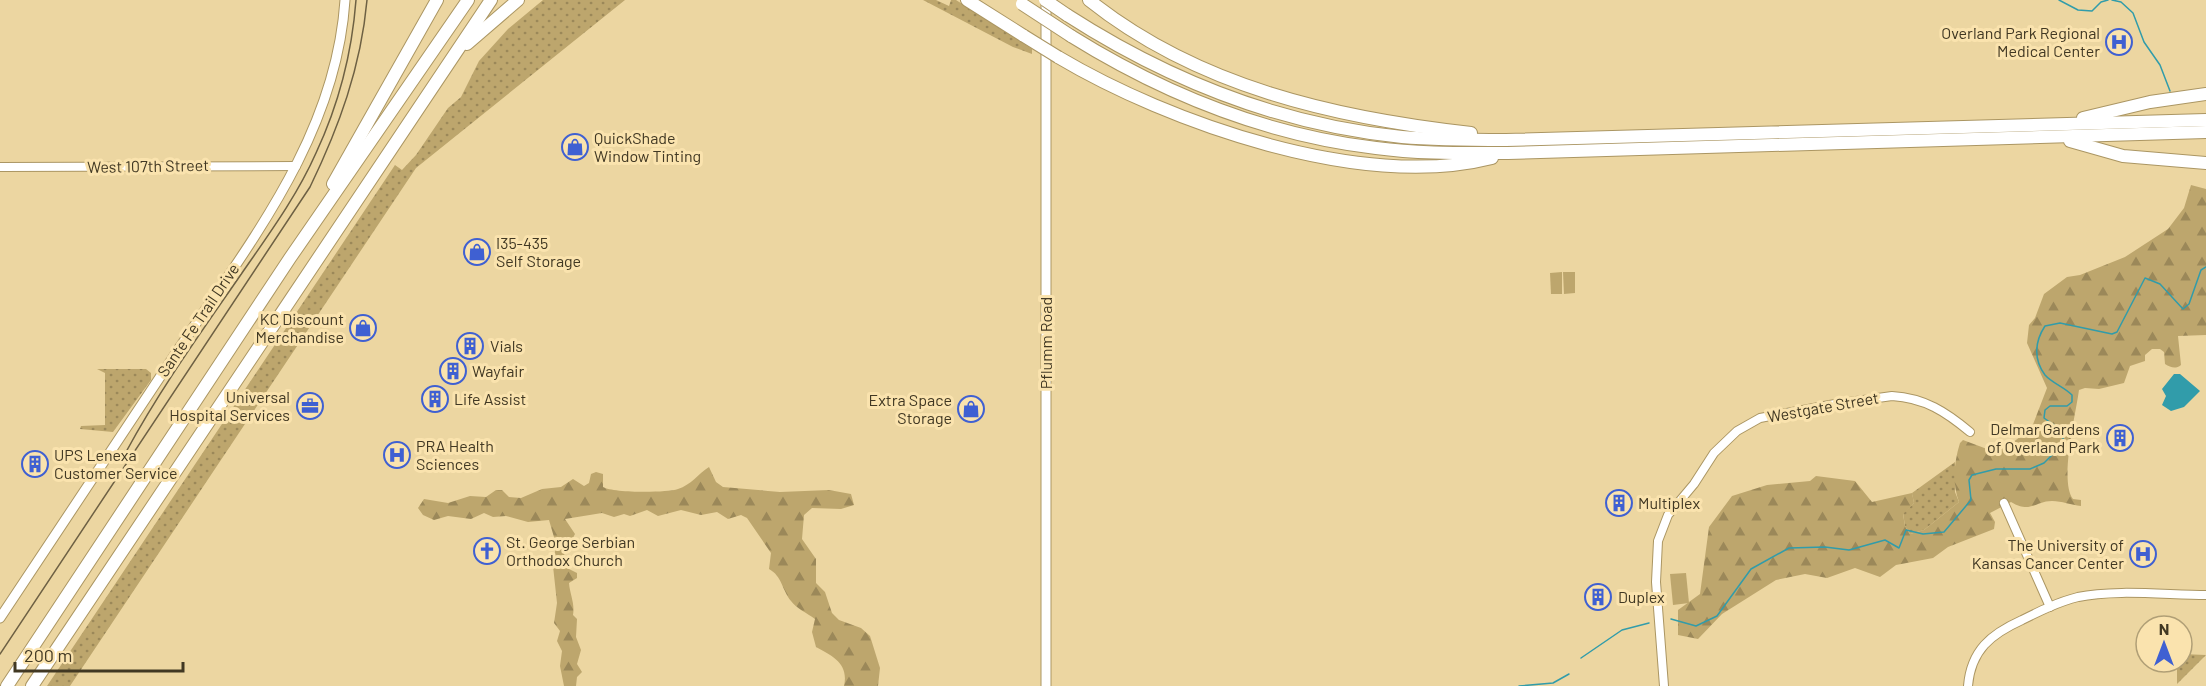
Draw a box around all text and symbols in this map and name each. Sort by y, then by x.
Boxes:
place label: Overland Park Regional Medical Center [1941,23,2100,60]
hospital icon: Overland Park Regional Medical Center [2104,27,2134,57]
place label: QuickShade Window Tinting [594,128,701,165]
shop icon: QuickShade Window Tinting [560,132,590,162]
street label: West 107th Street [87,155,209,176]
place label: I35-435 Self Storage [496,233,581,270]
shop icon: I35-435 Self Storage [462,237,492,267]
street label: Sante Fe Trail Drive [153,260,242,380]
street label: Pflumm Road [1036,297,1055,389]
place label: KC Discount Merchandise [256,309,344,346]
shop icon: KC Discount Merchandise [348,313,378,343]
building icon: Vials [455,331,485,361]
place label: Vials [490,336,523,355]
building icon: Wayfair [438,356,468,386]
place label: Wayfair [472,361,524,380]
building icon: Life Assist [420,384,450,414]
place label: Universal Hospital Services [169,387,290,424]
street label: Westgate Street [1766,387,1880,426]
place label: Life Assist [454,389,526,408]
place label: Extra Space Storage [869,390,952,427]
office icon: Universal Hospital Services [295,391,325,421]
shop icon: Extra Space Storage [956,394,986,424]
place label: Delmar Gardens of Overland Park [1987,419,2100,456]
building icon: Delmar Gardens of Overland Park [2105,423,2135,453]
place label: PRA Health Sciences [416,436,494,473]
hospital icon: PRA Health Sciences [382,440,412,470]
place label: UPS Lenexa Customer Service [54,445,178,482]
building icon: UPS Lenexa Customer Service [20,449,50,479]
building icon: Multiplex [1604,488,1634,518]
place label: Multiplex [1638,493,1700,512]
place label: St. George Serbian Orthodox Church [506,532,635,569]
place label: The University of Kansas Cancer Center [1972,535,2124,572]
church icon: St. George Serbian Orthodox Church [472,536,502,566]
hospital icon: The University of Kansas Cancer Center [2128,539,2158,569]
building icon: Duplex [1583,582,1613,612]
place label: Duplex [1618,587,1665,606]
north arrow [2134,614,2194,674]
text: N [2159,619,2169,638]
scale bar [15,635,183,673]
text: 200 m [24,644,72,666]

